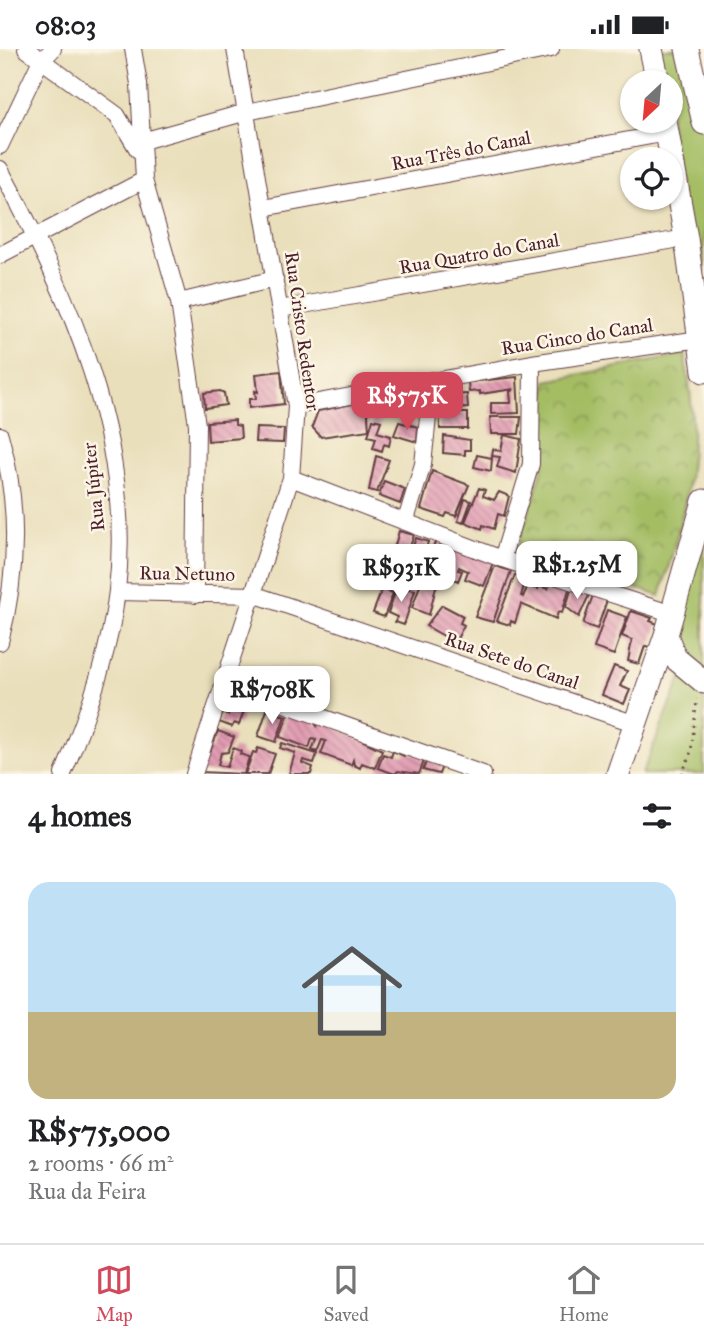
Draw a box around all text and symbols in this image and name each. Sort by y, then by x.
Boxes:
text: 08:03 [35,9,96,41]
north arrow [620,70,682,133]
map controls [620,70,683,210]
street label: Rua Três do Canal [389,126,534,175]
button: locate [620,147,683,210]
street label: Rua Quatro do Canal [397,228,562,279]
street label: Rua Cristo Redentor [280,250,325,413]
street label: Rua Cinco do Canal [499,313,656,360]
pin: R$575K [350,373,464,432]
text: R$575K [367,381,447,409]
street label: Rua Júpiter [77,440,111,533]
pin: R$1.25M [512,541,642,601]
pin: R$931K [344,545,458,604]
text: R$1.25M [532,550,622,578]
text: R$931K [363,553,439,581]
street label: Rua Netuno [139,561,235,586]
street label: Rua Sete do Canal [442,627,583,695]
pin: R$708K [215,667,329,726]
text: R$708K [230,675,314,703]
icon: filters [638,797,676,835]
text: 4 homes [28,798,132,834]
icon: home [289,928,415,1054]
text: R$575,000 [28,1113,170,1149]
text: 2 rooms · 66 m² [28,1149,173,1177]
text: Rua da Feira [28,1177,146,1205]
tab: Map [95,1261,133,1326]
tab: Saved [324,1261,369,1326]
tab: Home [559,1261,609,1326]

